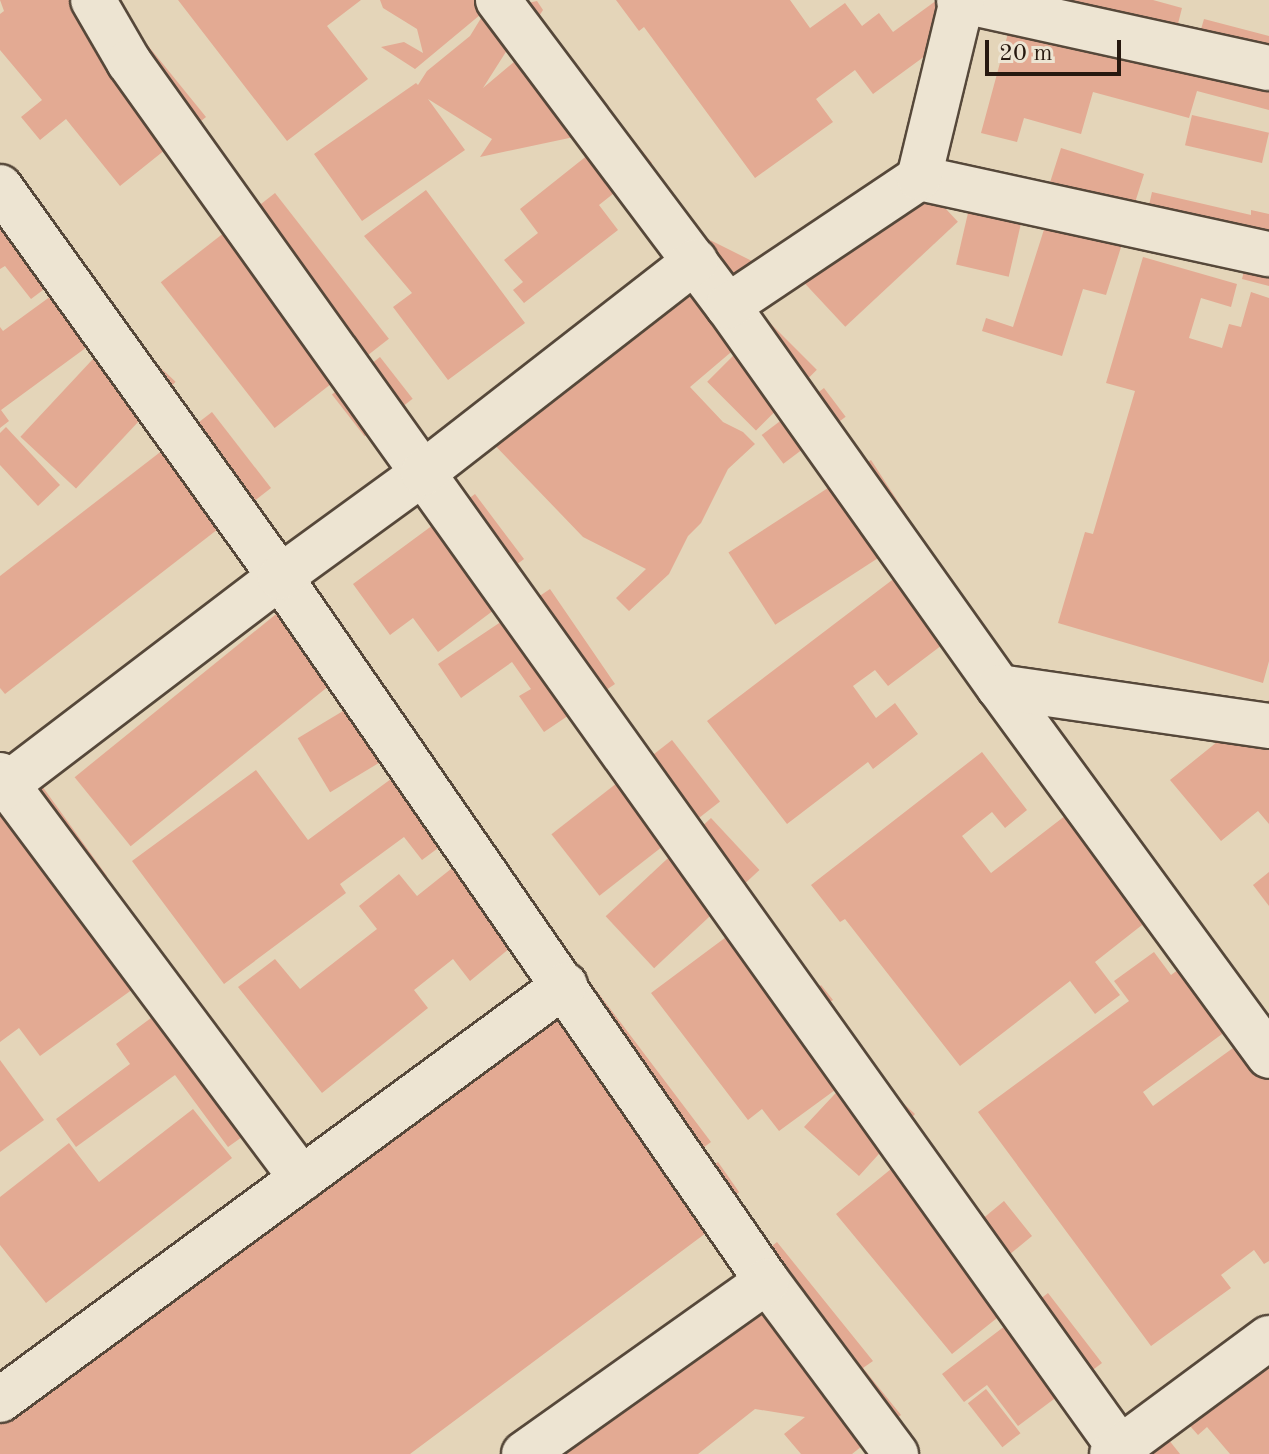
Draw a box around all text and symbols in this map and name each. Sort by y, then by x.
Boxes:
scale bar [989,24,1125,74]
text: 20 m [999,42,1053,66]

